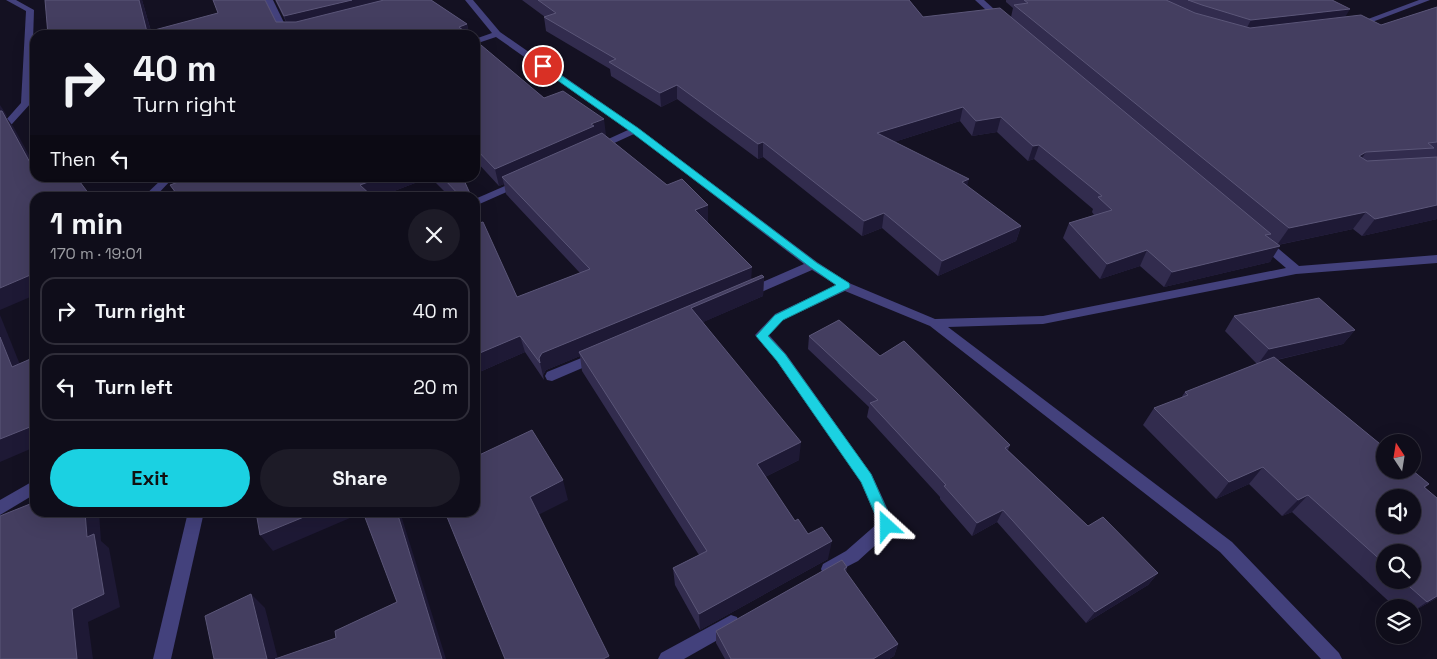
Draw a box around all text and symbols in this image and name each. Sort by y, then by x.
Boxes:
pin [522,45,564,87]
text: 40 m [133,47,217,91]
icon: right [50,50,115,115]
icon: arrive [529,52,557,80]
text: Turn right [133,90,236,118]
icon: left [106,145,134,173]
text: Then [50,147,96,172]
text: 1 min [50,204,123,243]
button: close [408,209,460,261]
text: 170 m · 19:01 [50,243,142,264]
icon: right [52,297,80,325]
text: Turn right [95,299,185,324]
text: 40 m [413,299,458,324]
icon: left [52,373,80,401]
text: Turn left [95,375,173,400]
text: 20 m [413,375,458,400]
north arrow [1376,434,1421,479]
map controls [1376,434,1421,644]
button: Exit [50,449,250,507]
button: Share [260,449,460,507]
button: sound [1376,489,1421,534]
position arrow [860,499,912,551]
button: search [1376,544,1421,589]
button: layers [1376,599,1421,644]

